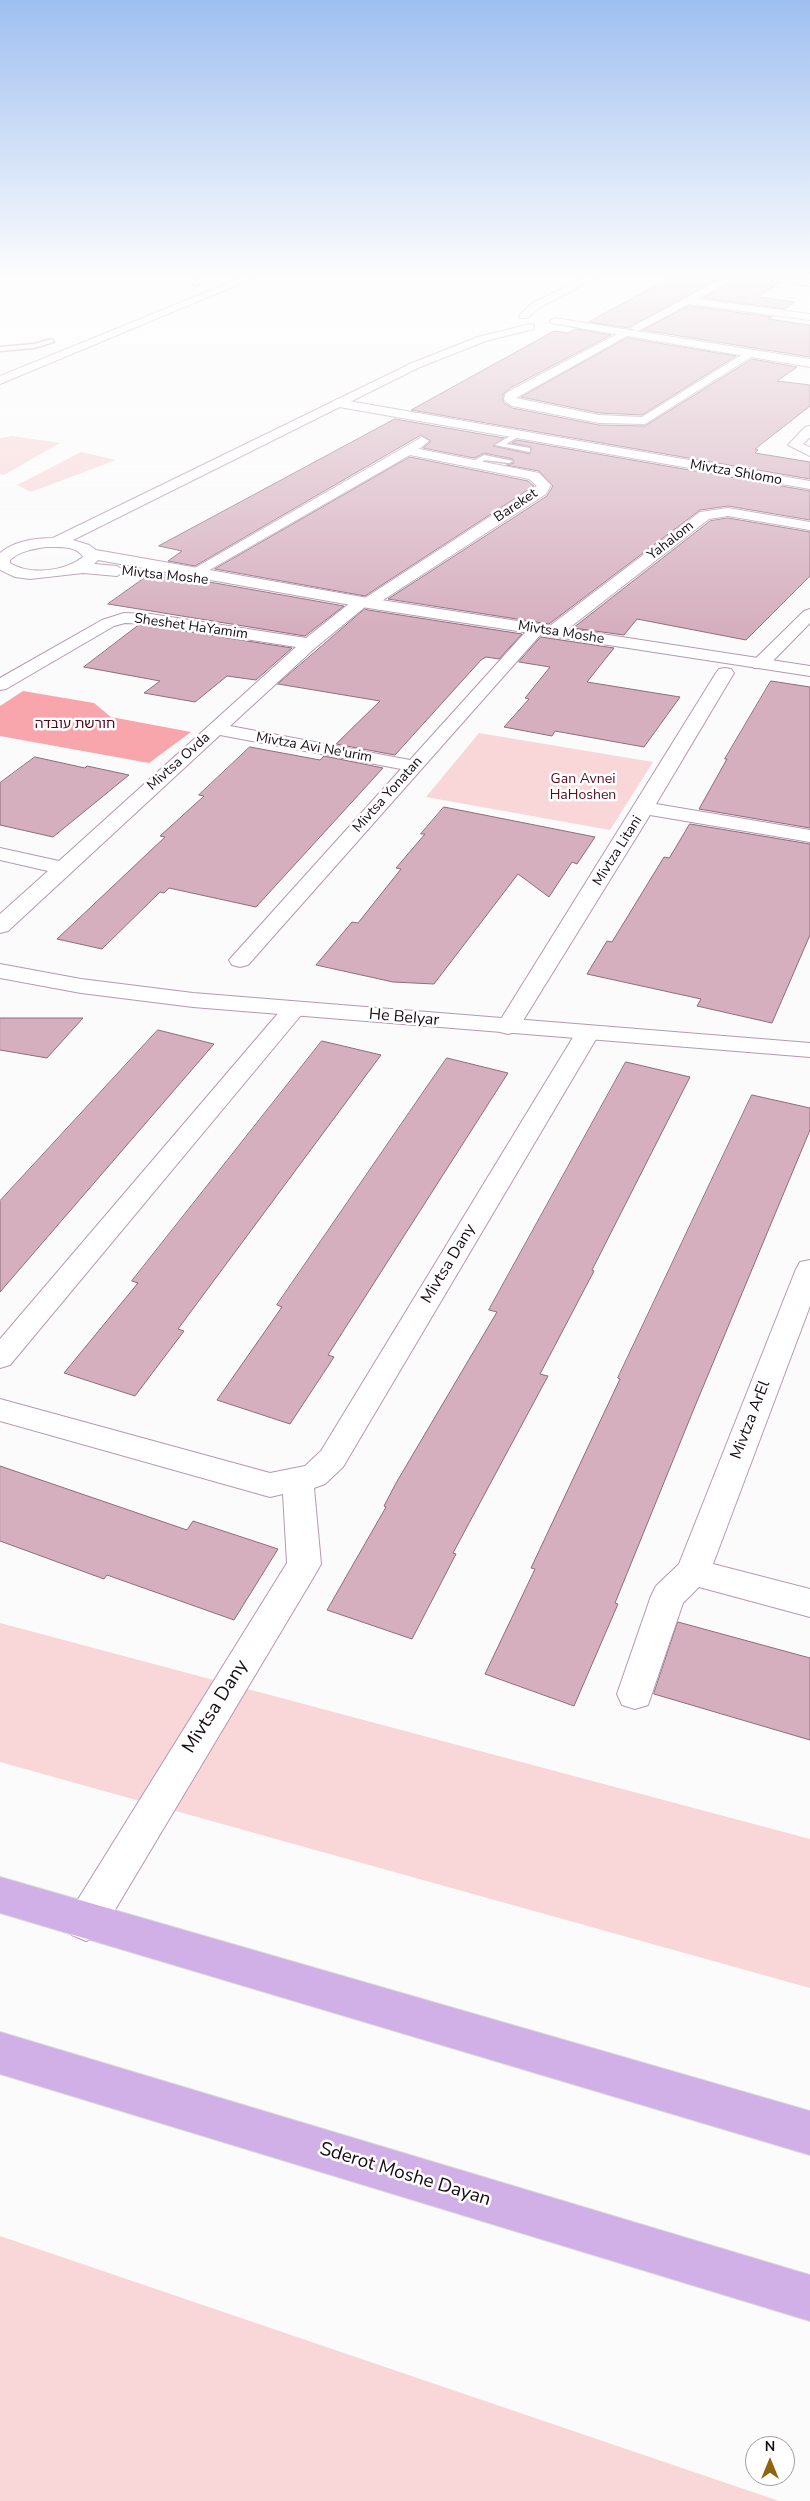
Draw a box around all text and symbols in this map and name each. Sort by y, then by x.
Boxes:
street label: Mivtza Shlomo [689,457,783,489]
street label: Bareket [491,485,541,527]
street label: Yahalom [645,518,697,564]
street label: Mivtsa Moshe [121,563,209,589]
street label: Sheshet HaYamim [133,611,249,643]
street label: Mivtsa Moshe [517,618,605,648]
park label: חורשת עובדה [35,717,115,733]
street label: Mivtsa Ovda [144,729,214,795]
street label: Mivtza Avi Ne'urim [255,730,373,766]
street label: Mivtsa Yonatan [350,754,426,836]
park label: Gan Avnei HaHoshen [550,772,616,804]
street label: Mivtza Litani [590,813,646,889]
street label: He BeIyar [368,1005,440,1031]
street label: Mivtsa Dany [418,1221,480,1307]
street label: Mivtza ArEl [727,1378,775,1462]
street label: Mivtsa Dany [178,1656,254,1758]
street label: Sderot Moshe Dayan [317,2138,493,2212]
north arrow [745,2436,795,2486]
text: N [765,2437,775,2456]

